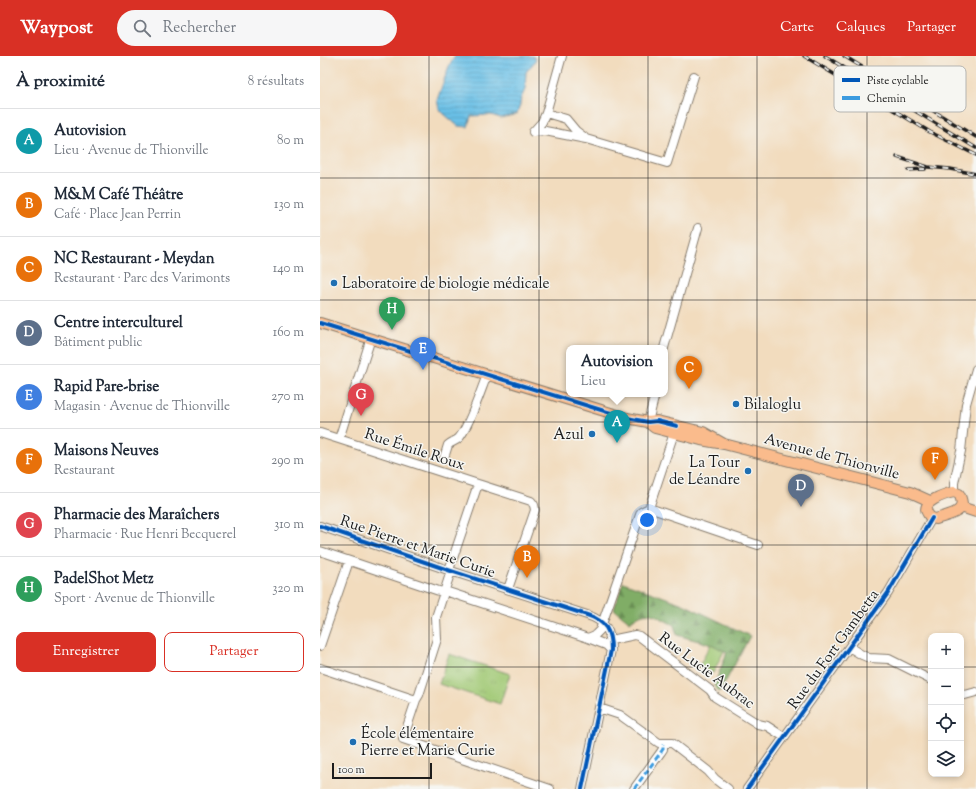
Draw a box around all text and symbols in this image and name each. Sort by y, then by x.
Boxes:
search box [117,10,397,46]
text: Waypost [20,15,93,42]
icon: search [131,17,153,39]
text: Rechercher [163,18,236,39]
text: Carte [780,18,814,38]
text: Calques [836,18,885,38]
text: Partager [907,18,956,38]
legend [834,66,966,112]
text: À proximité [16,70,105,94]
text: 8 résultats [248,73,304,91]
text: Piste cyclable [867,73,929,89]
text: Chemin [867,91,907,107]
text: Autovision [54,121,126,142]
text: A [24,132,34,150]
text: 80 m [277,132,304,150]
text: Lieu · Avenue de Thionville [54,142,209,160]
text: M&M Café Théâtre [54,185,183,206]
text: B [25,196,33,214]
text: 130 m [274,196,304,214]
text: Café · Place Jean Perrin [54,206,181,224]
text: NC Restaurant - Meydan [54,249,215,270]
text: C [24,260,34,278]
text: 140 m [273,260,304,278]
text: Restaurant · Parc des Varimonts [54,270,230,288]
place label: Laboratoire de biologie médicale [342,274,550,295]
marker: Laboratoire de biologie médicale [329,278,339,288]
pin: H [379,297,405,330]
text: Centre interculturel [54,313,183,334]
text: D [24,324,34,342]
text: 160 m [273,324,304,342]
text: Bâtiment public [54,334,142,352]
pin: E [410,337,436,370]
popup [566,345,668,397]
text: Autovision [581,352,653,373]
pin: C [676,356,702,389]
text: Lieu [581,373,606,391]
text: Rapid Pare-brise [54,377,159,398]
pin: G [348,383,374,416]
text: E [25,388,33,406]
text: 270 m [271,388,304,406]
place label: Bilaloglu [744,395,801,416]
text: Magasin · Avenue de Thionville [54,398,230,416]
marker: Bilaloglu [731,399,741,409]
pin: A [604,410,630,443]
street label: Rue Émile Roux [362,423,468,477]
place label: Azul [553,425,584,446]
marker: Azul [587,429,597,439]
street label: Avenue de Thionville [762,429,902,486]
text: Maisons Neuves [54,441,159,462]
pin: F [922,447,948,480]
text: F [25,452,33,470]
text: 290 m [271,452,304,470]
place label: La Tour de Léandre [669,453,740,491]
text: Restaurant [54,462,115,480]
marker: La Tour de Léandre [743,466,753,476]
pin: D [788,474,814,507]
text: Pharmacie des Maraîchers [54,505,219,526]
your location [637,510,657,530]
street label: Rue Pierre et Marie Curie [337,511,498,584]
text: G [24,516,34,534]
text: 310 m [274,516,304,534]
text: Pharmacie · Rue Henri Becquerel [54,526,236,544]
pin: B [514,545,540,578]
text: PadelShot Metz [54,569,154,590]
text: H [24,580,34,598]
text: 320 m [272,580,304,598]
street label: Rue du Fort Gambetta [784,586,885,714]
text: Sport · Avenue de Thionville [54,590,215,608]
street label: Rue Lucie Aubrac [654,628,759,714]
button: Enregistrer [16,632,156,672]
button: Partager [164,632,304,672]
map controls [928,633,964,777]
button: + [928,633,964,669]
button: − [928,669,964,705]
button: locate [928,705,964,741]
place label: École élémentaire Pierre et Marie Curie [361,723,495,762]
marker: École élémentaire Pierre et Marie Curie [348,737,358,747]
button: layers [928,741,964,777]
scale bar [332,761,432,780]
text: 100 m [338,762,365,778]

